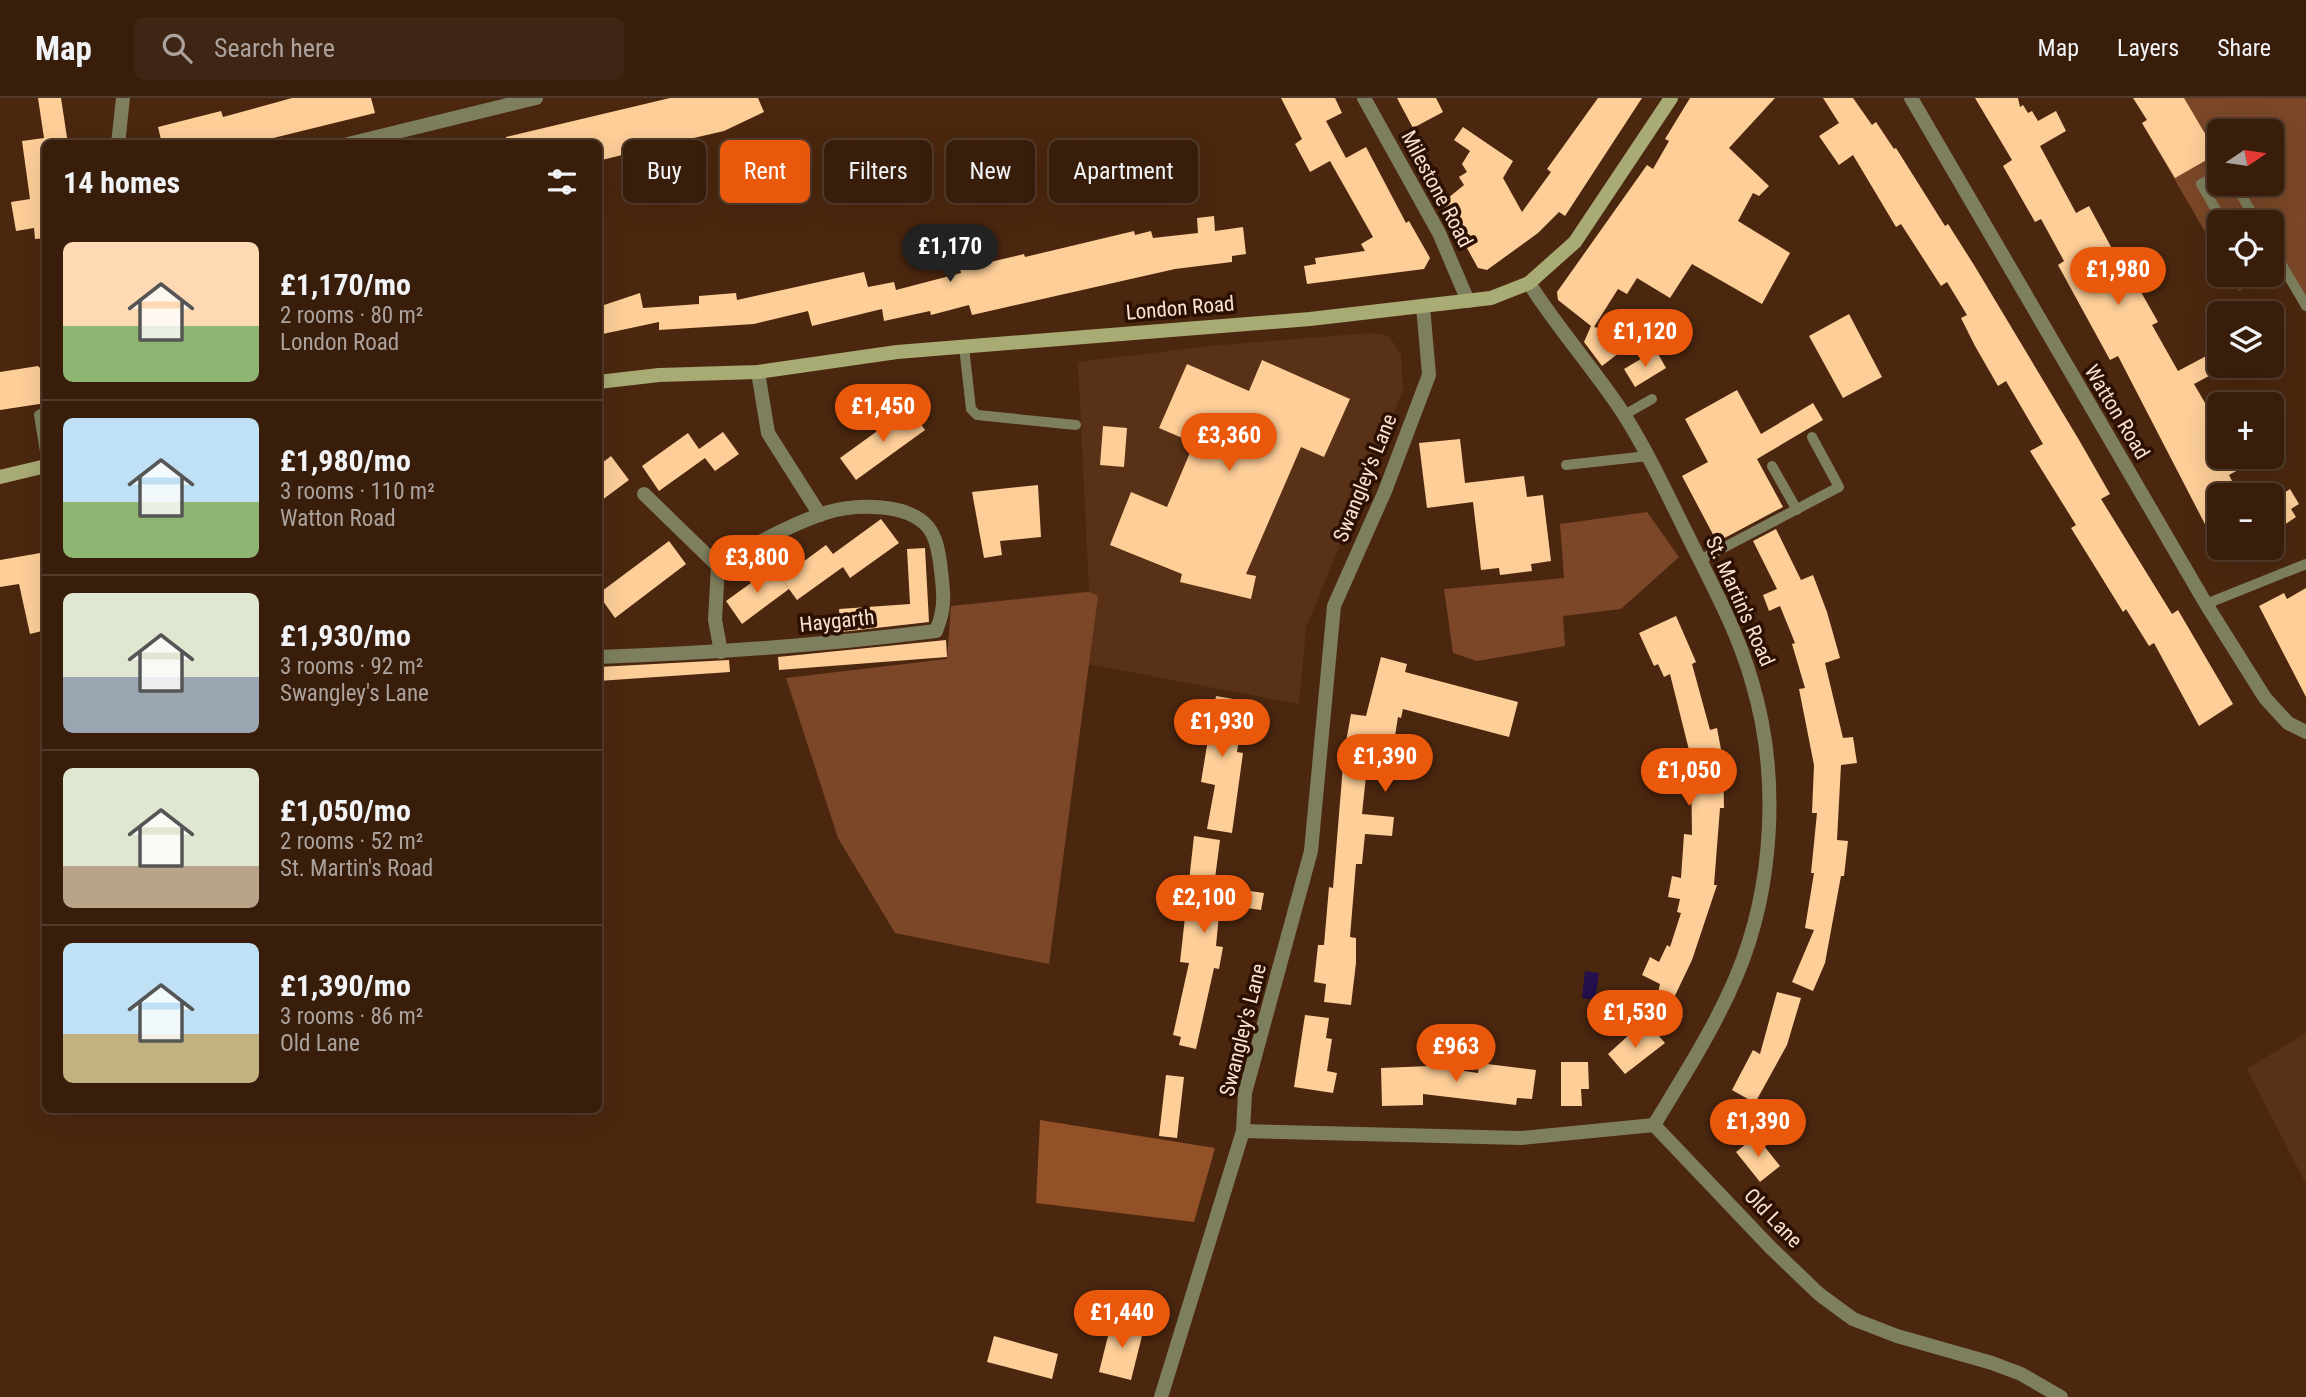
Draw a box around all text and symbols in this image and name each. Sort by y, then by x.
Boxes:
search box [134,17,624,80]
text: Map [35,29,92,68]
icon: search [158,29,196,67]
text: Search here [214,33,335,63]
text: Map [2038,34,2079,62]
text: Layers [2117,34,2179,62]
text: Share [2217,34,2271,62]
north arrow [2207,119,2284,196]
map controls [2207,119,2284,560]
street label: Milestone Road [1396,127,1478,251]
chip: Buy [623,140,706,203]
chip: Rent [720,140,810,203]
chip: Filters [824,140,932,203]
chip: New [946,140,1035,203]
chip: Apartment [1049,140,1198,203]
icon: filters [543,163,581,201]
text: 14 homes [63,165,180,200]
button: locate [2207,210,2284,287]
pin: £1,170 [893,225,1007,284]
text: £1,170 [918,233,982,260]
pin: £1,980 [2061,248,2175,307]
text: £1,980 [2086,256,2150,283]
text: £1,170/mo [280,267,411,302]
icon: home [119,270,203,354]
street label: London Road [1125,291,1235,325]
button: layers [2207,301,2284,378]
text: 2 rooms · 80 m² [280,302,423,329]
pin: £1,120 [1588,310,1702,369]
text: £1,120 [1613,318,1677,345]
text: London Road [280,329,399,356]
street label: Watton Road [2080,361,2154,463]
pin: £1,450 [826,384,940,444]
button: + [2207,392,2284,469]
text: £1,450 [851,393,915,420]
street label: Swangley's Lane [1328,410,1402,545]
pin: £3,360 [1172,414,1286,473]
text: £3,360 [1197,422,1261,449]
text: £1,980/mo [280,443,411,478]
icon: home [119,446,203,530]
text: 3 rooms · 110 m² [280,478,435,505]
button: − [2207,483,2284,560]
text: Watton Road [280,505,396,532]
street label: St. Martin's Road [1701,532,1779,670]
pin: £3,800 [700,536,814,595]
text: £3,800 [725,544,789,571]
street label: Haygarth [798,605,876,637]
text: £1,930/mo [280,618,411,653]
icon: home [119,621,203,705]
text: 3 rooms · 92 m² [280,653,423,680]
text: Swangley's Lane [280,680,429,707]
pin: £1,930 [1165,700,1279,759]
text: £1,930 [1190,708,1254,735]
pin: £1,390 [1328,734,1442,794]
text: £1,390 [1353,743,1417,770]
pin: £1,050 [1632,748,1746,808]
text: £1,050 [1657,757,1721,784]
text: £1,050/mo [280,793,411,828]
icon: home [119,796,203,880]
text: 2 rooms · 52 m² [280,828,423,855]
text: St. Martin's Road [280,855,433,882]
pin: £2,100 [1147,876,1261,935]
text: £2,100 [1172,884,1236,911]
street label: Swangley's Lane [1215,961,1271,1099]
text: £1,390/mo [280,968,411,1003]
icon: home [119,971,203,1055]
pin: £1,530 [1578,990,1692,1050]
text: £1,530 [1603,999,1667,1026]
text: 3 rooms · 86 m² [280,1003,423,1030]
pin: £963 [1415,1024,1497,1084]
text: Old Lane [280,1030,360,1057]
text: £963 [1433,1033,1479,1060]
pin: £1,390 [1701,1100,1815,1159]
text: £1,390 [1726,1108,1790,1135]
street label: Old Lane [1739,1183,1807,1253]
pin: £1,440 [1065,1290,1179,1350]
text: £1,440 [1090,1299,1154,1326]

